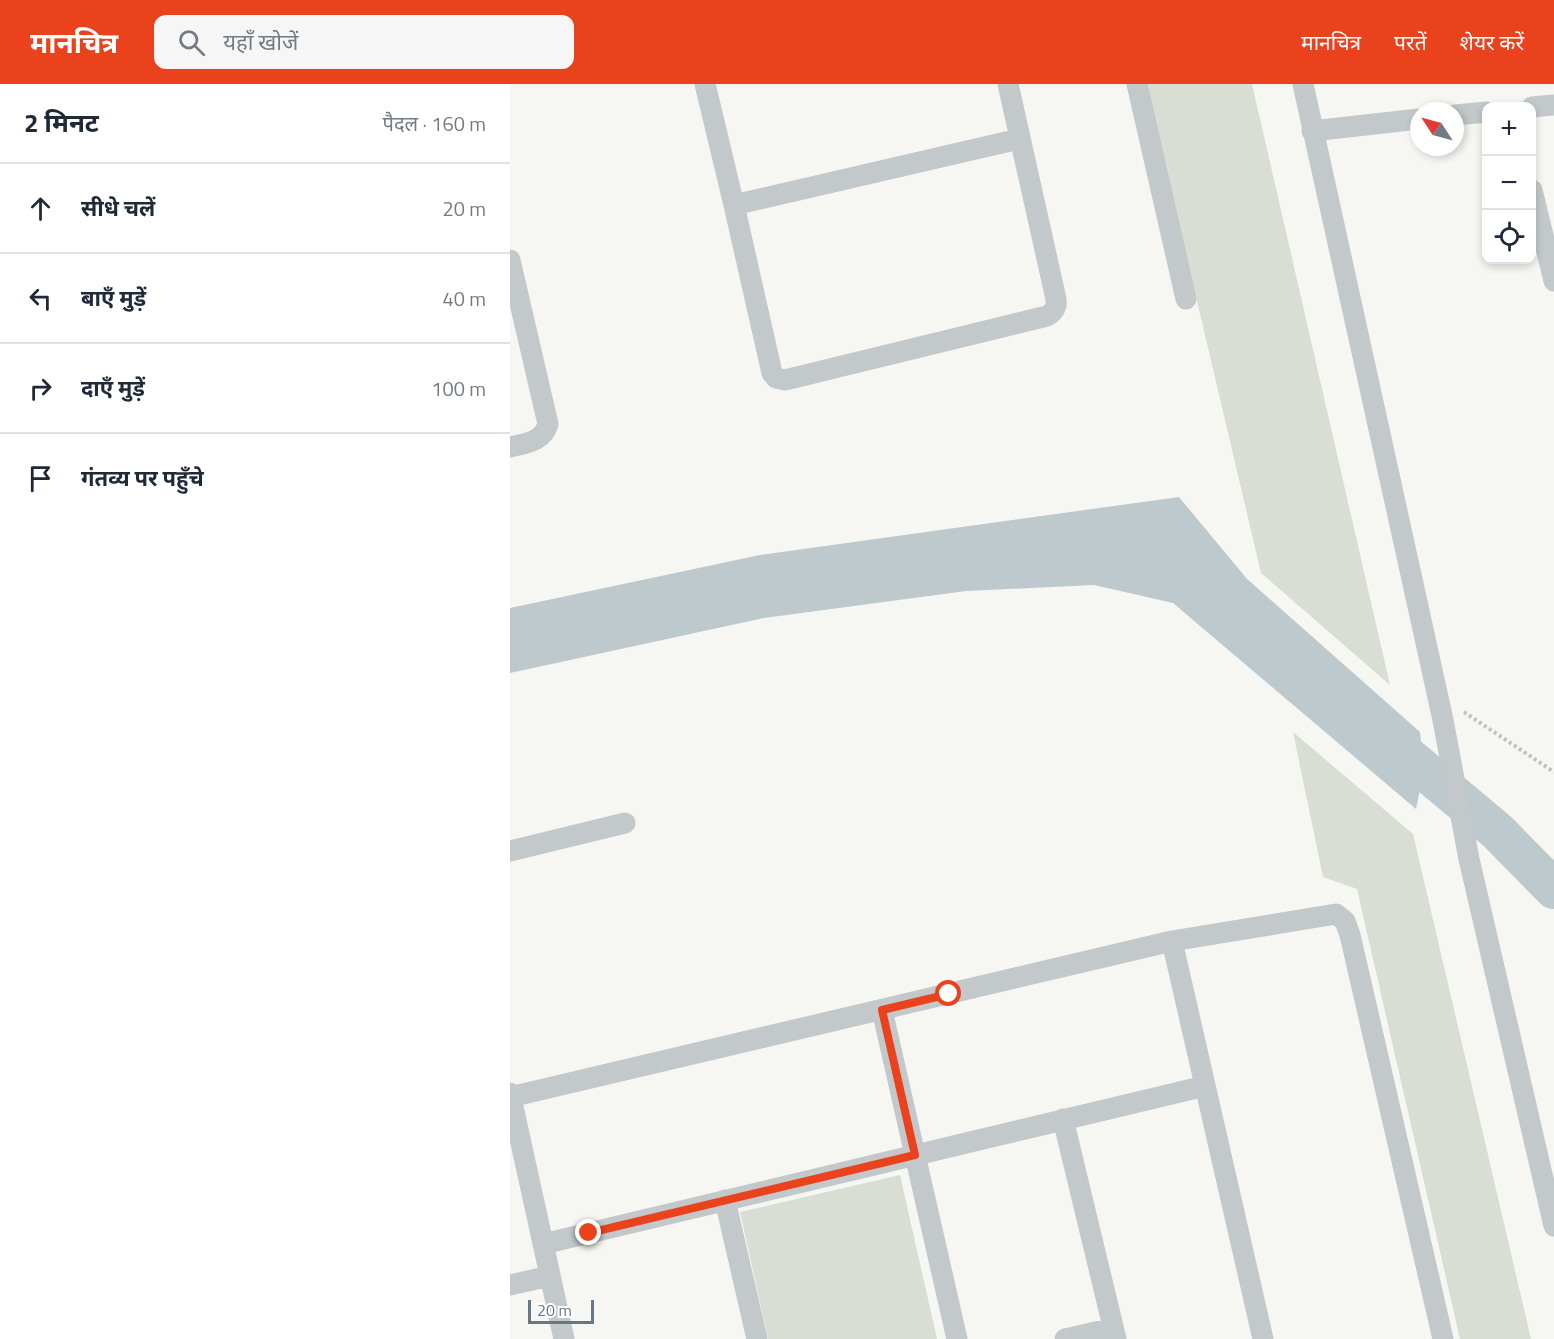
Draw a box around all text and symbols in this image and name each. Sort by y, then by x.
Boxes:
search box [154,15,574,69]
text: मानचित्र [30,21,118,64]
text: यहाँ खोजें [223,25,298,59]
icon: search [175,26,208,59]
text: मानचित्र [1301,26,1361,58]
text: परतें [1394,26,1427,58]
text: शेयर करें [1460,26,1524,58]
north arrow [1410,102,1464,156]
map controls [1482,102,1536,264]
button: + [1482,102,1536,156]
text: 2 मिनट [24,103,99,142]
text: पैदल · 160 m [383,108,486,139]
button: − [1482,156,1536,210]
text: सीधे चलें [81,191,155,225]
icon: ahead [24,192,57,225]
text: 20 m [442,193,486,224]
button: locate [1482,210,1536,264]
text: बाएँ मुड़ें [81,281,146,315]
icon: left [24,282,57,315]
text: 40 m [442,283,486,314]
text: दाएँ मुड़ें [81,371,145,405]
icon: right [24,372,57,405]
text: 100 m [431,373,486,404]
text: गंतव्य पर पहुँचे [81,461,204,495]
icon: arrive [24,462,57,495]
route start [935,980,961,1006]
route end [575,1219,601,1245]
scale bar [528,1297,594,1324]
text: 20 m [537,1298,572,1322]

